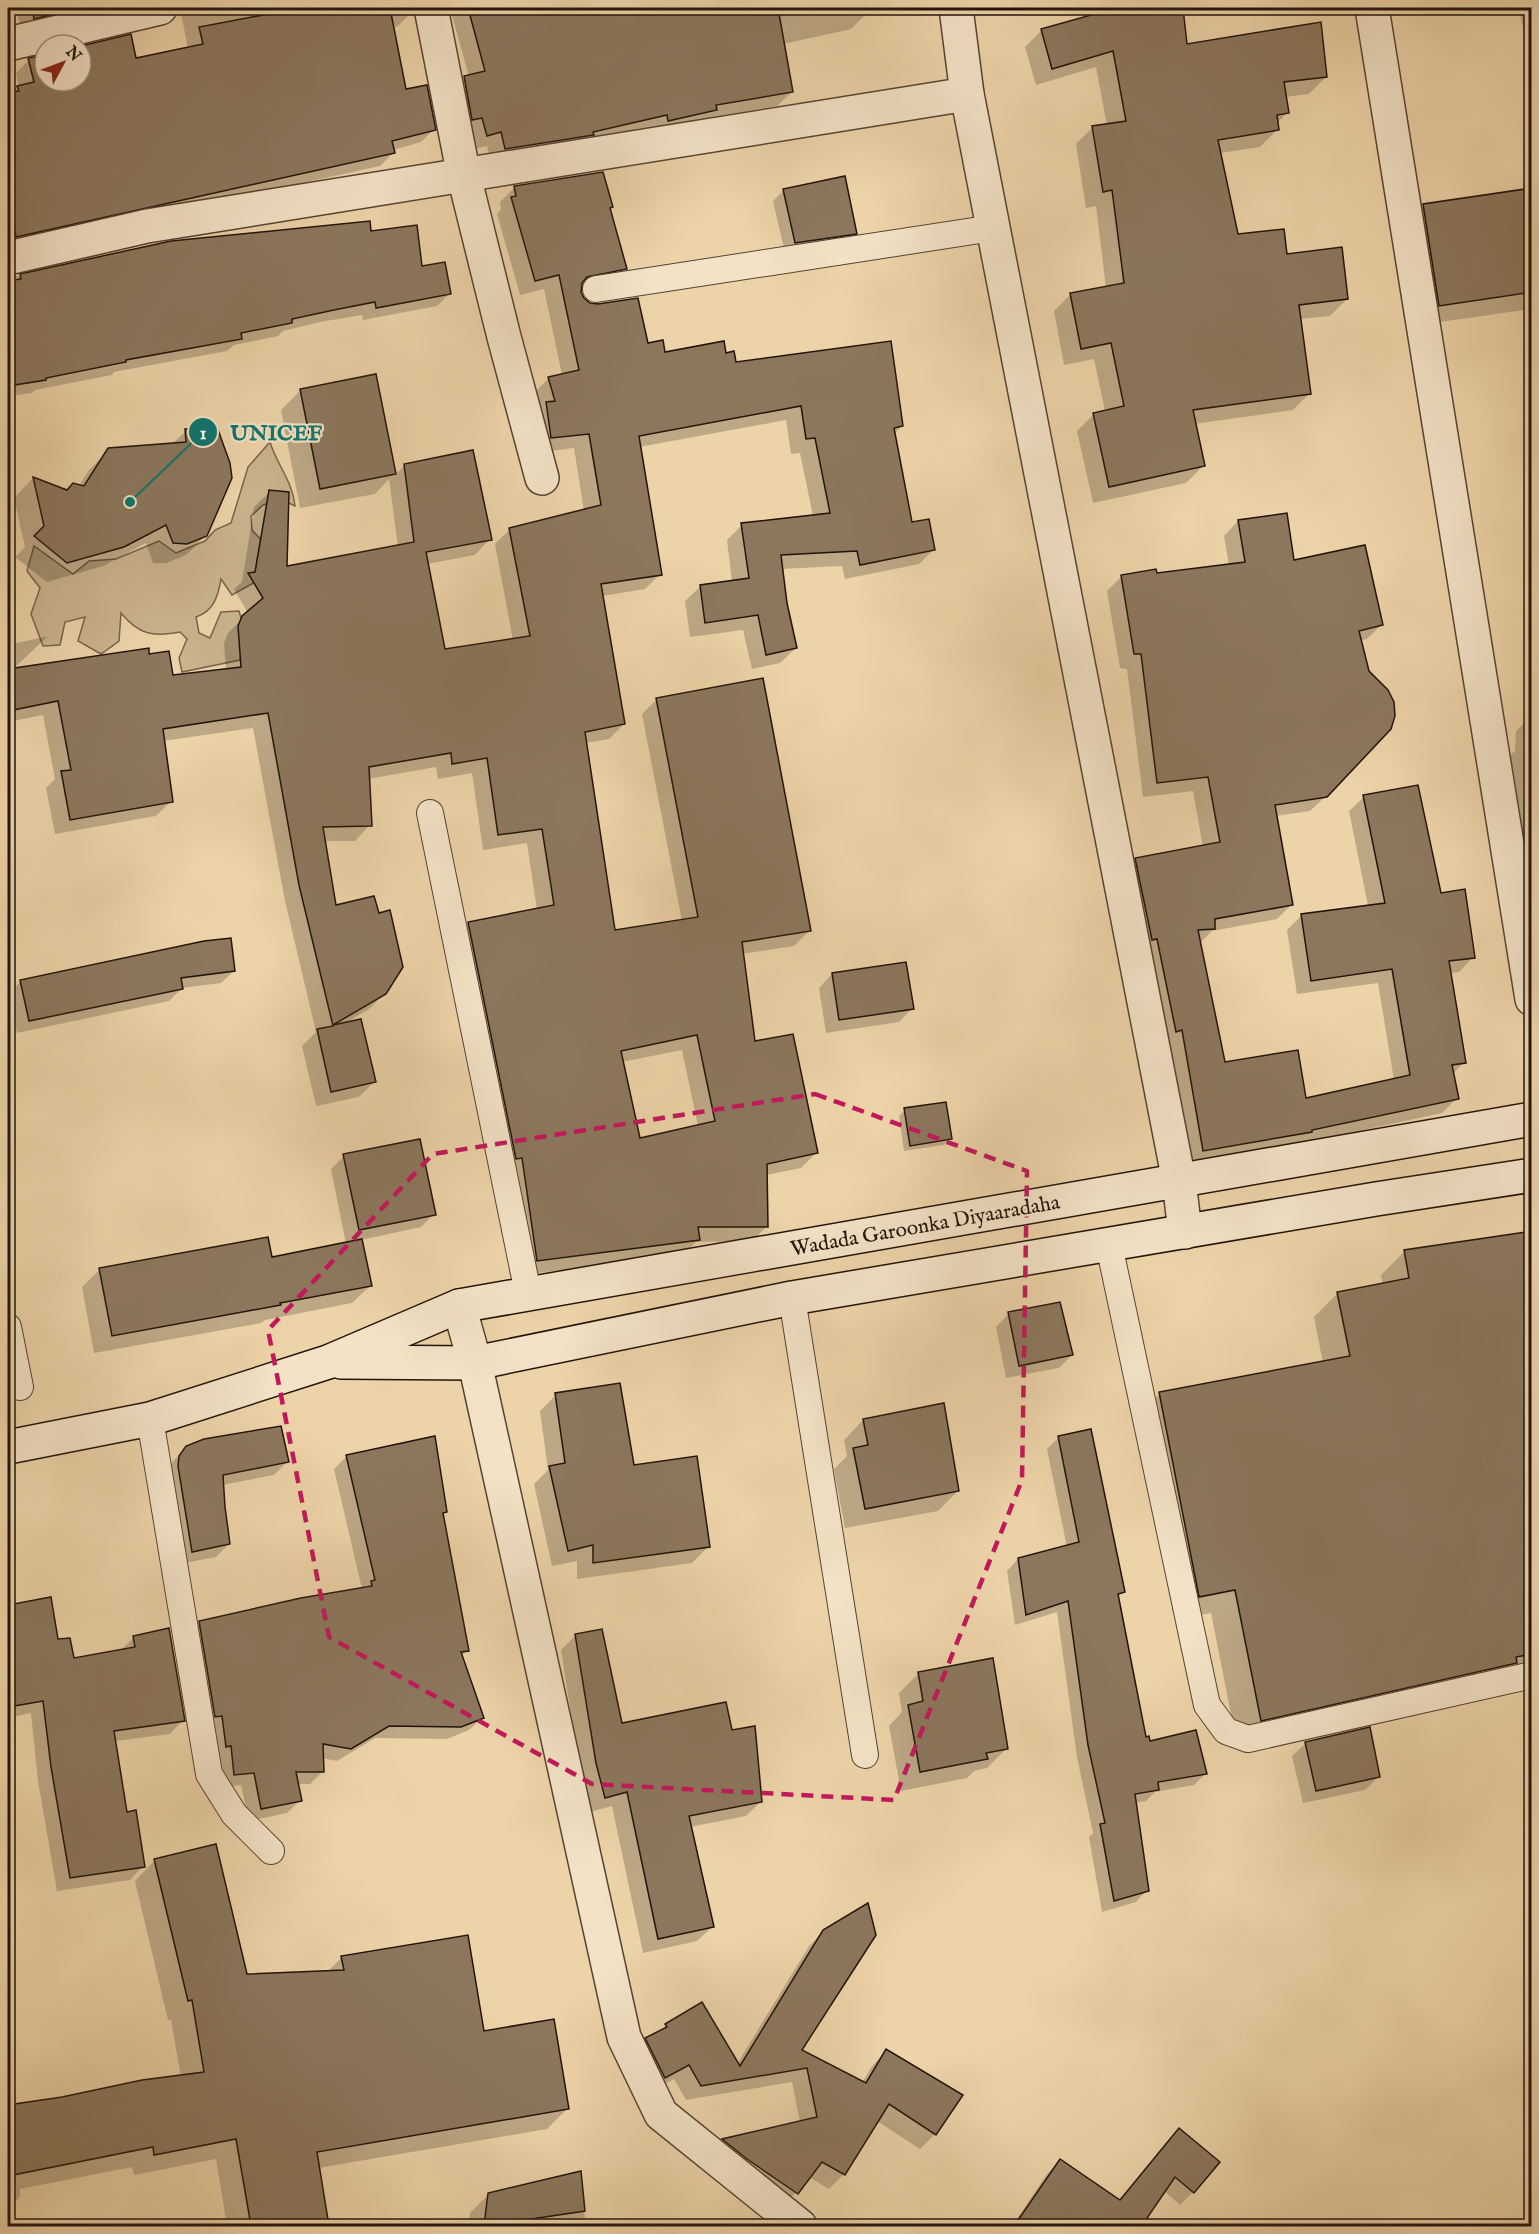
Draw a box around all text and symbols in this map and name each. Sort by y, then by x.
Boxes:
north arrow [33,33,93,93]
text: N [60,42,85,66]
callout: UNICEF [188,412,334,452]
text: UNICEF [229,420,322,448]
text: 1 [200,423,207,446]
street label: Wadada Garoonka Diyaaradaha [788,1189,1063,1263]

